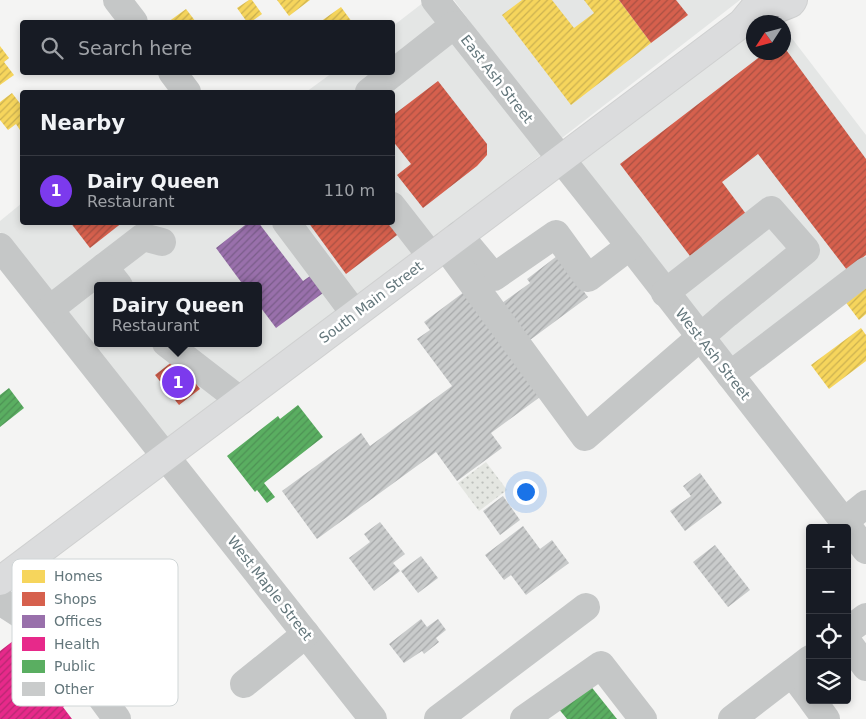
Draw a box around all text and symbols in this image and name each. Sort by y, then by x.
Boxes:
north arrow [746,15,791,60]
search box [20,20,395,75]
street label: East Ash Street [458,32,537,127]
icon: search [38,34,66,62]
text: Search here [78,37,192,59]
text: Nearby [40,111,125,135]
text: Dairy Queen [87,170,219,192]
text: 1 [50,181,62,200]
text: 110 m [324,181,375,200]
text: Restaurant [87,192,175,211]
street label: South Main Street [316,258,426,346]
popup [94,282,262,347]
text: Dairy Queen [112,294,244,316]
street label: West Ash Street [672,305,754,403]
text: Restaurant [112,316,199,335]
pin: 1 [162,363,194,401]
your location [513,479,539,505]
map controls [806,524,851,704]
button: + [806,524,851,569]
street label: West Maple Street [224,533,316,644]
legend [12,559,178,706]
text: Homes [54,568,103,584]
button: − [806,569,851,614]
text: Shops [54,591,97,607]
text: Offices [54,613,102,629]
button: locate [806,614,851,659]
text: Health [54,636,100,652]
text: Public [54,658,95,674]
button: layers [806,659,851,704]
text: Other [54,681,94,697]

